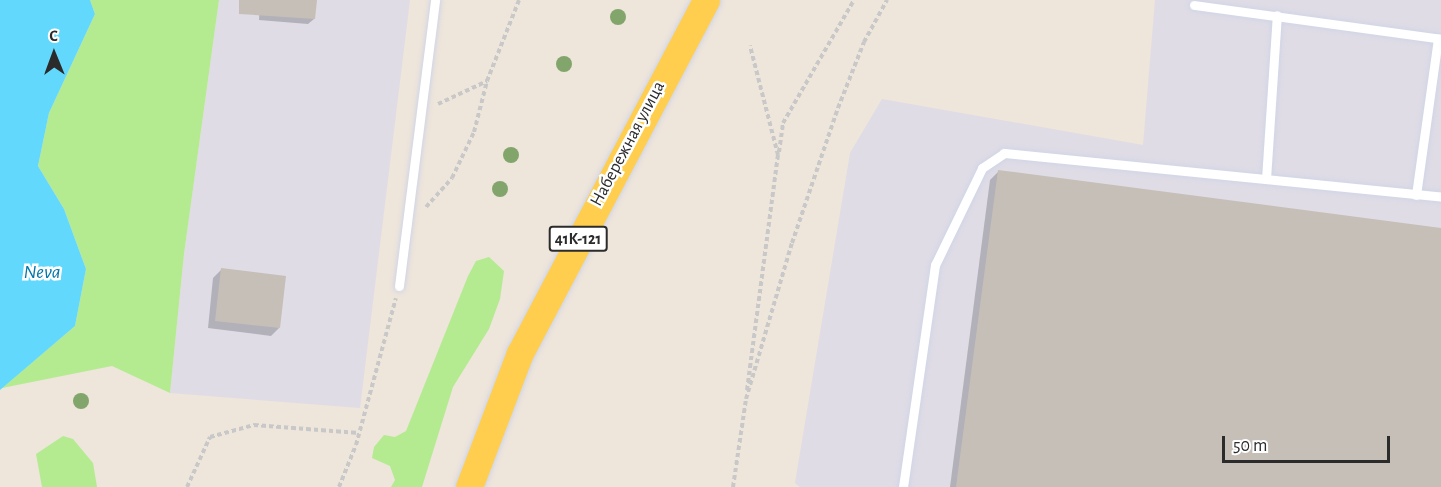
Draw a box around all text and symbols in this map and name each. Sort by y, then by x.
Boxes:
north arrow [24,24,84,84]
text: С [49,28,58,44]
street label: Набережная улица [586,78,670,210]
road number: 41К-121 [548,226,608,252]
water label: Neva [24,260,60,284]
scale bar [1225,424,1393,462]
text: 50 m [1233,437,1267,455]

